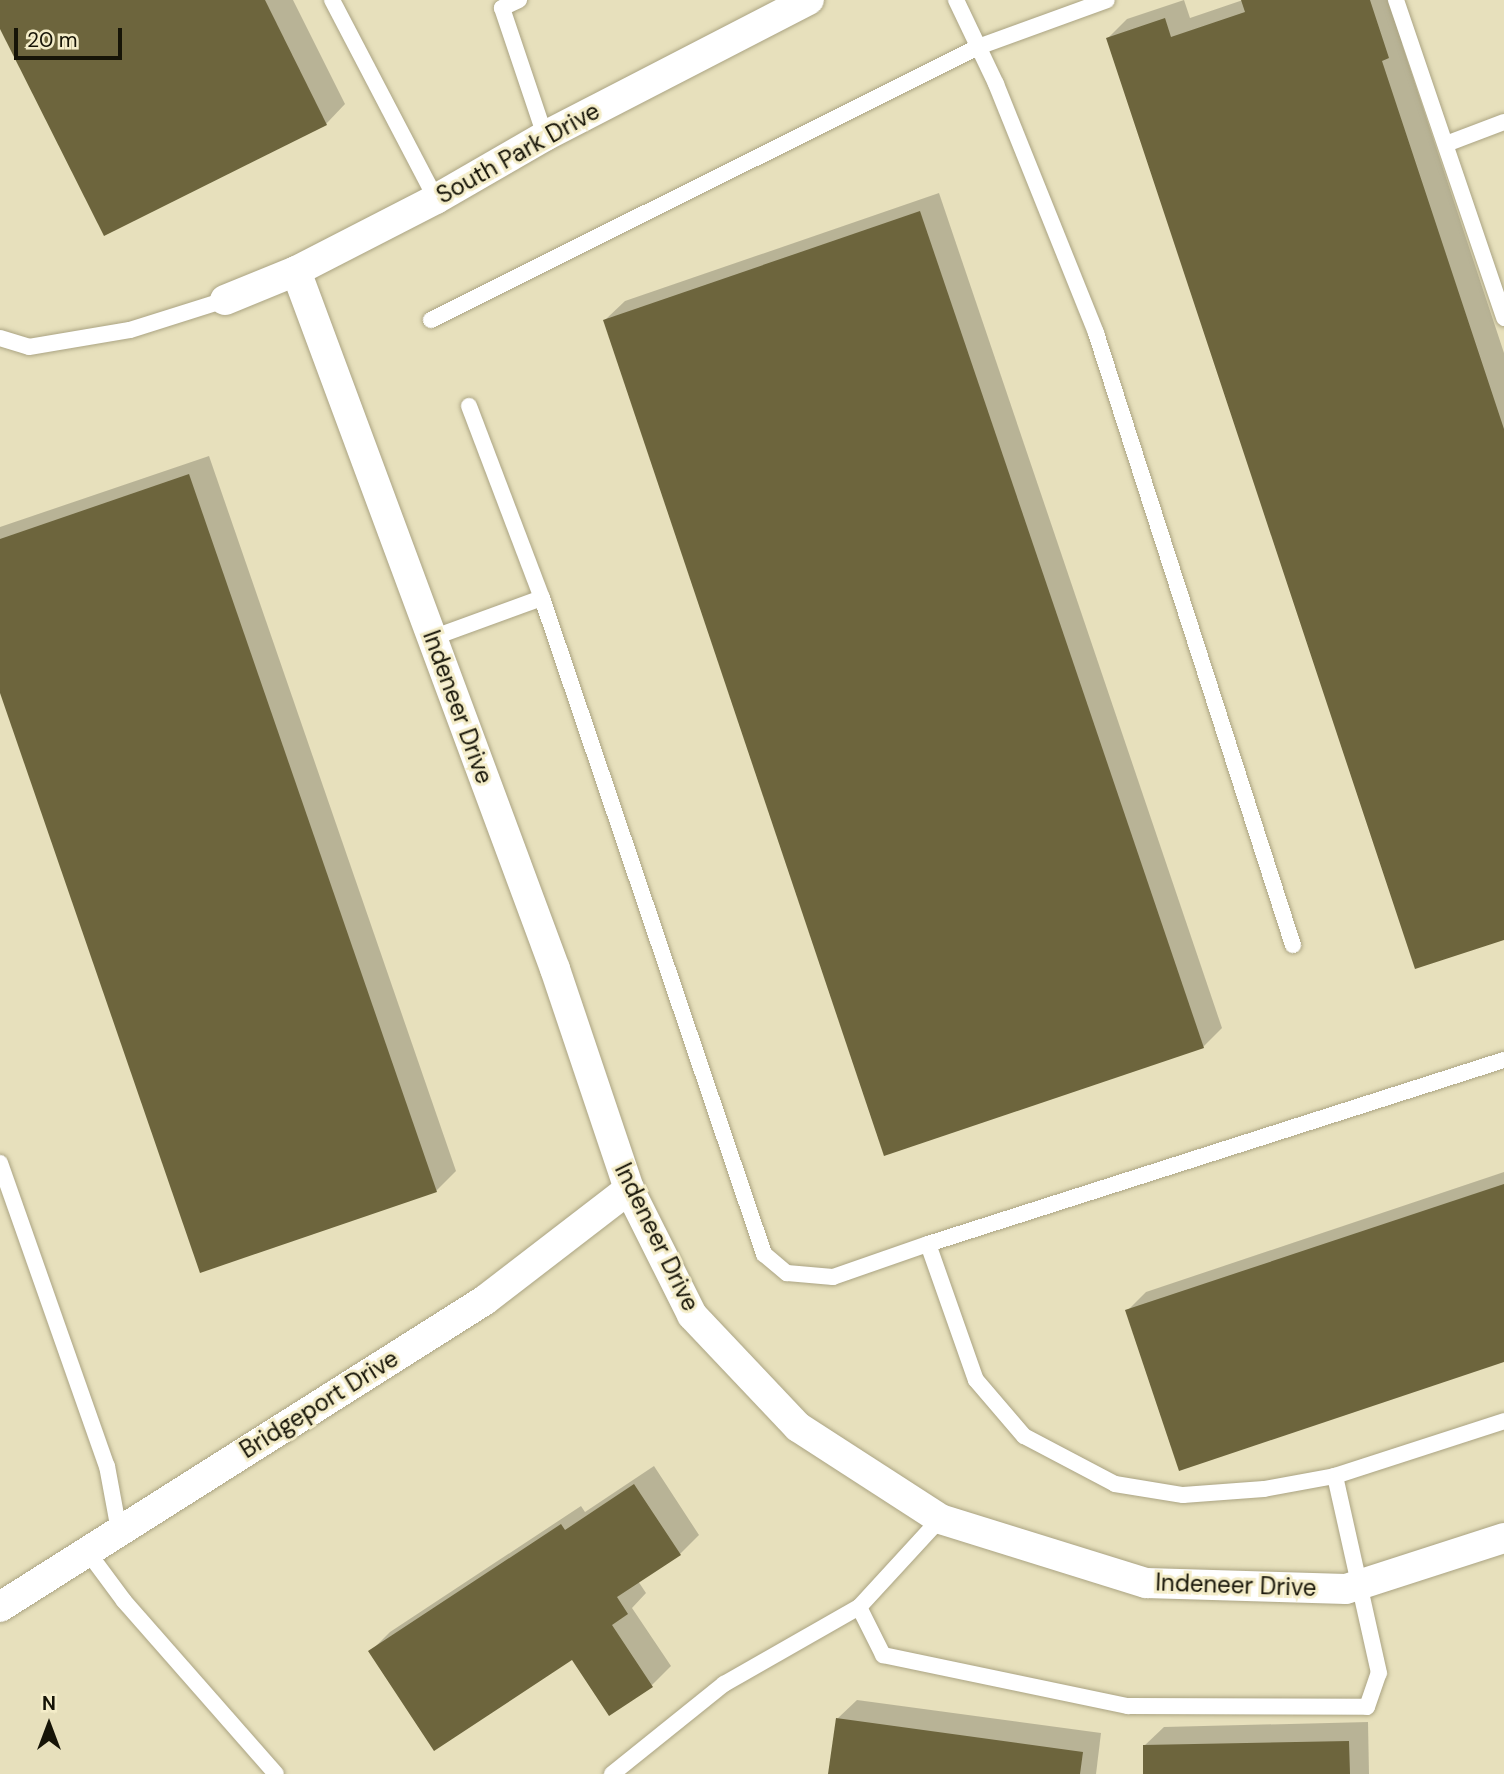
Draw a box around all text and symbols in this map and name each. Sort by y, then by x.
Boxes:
scale bar [18,14,126,58]
text: 20 m [27,26,78,54]
street label: South Park Drive [431,96,605,210]
street label: Indeneer Drive [417,626,499,788]
street label: Indeneer Drive [609,1158,705,1316]
street label: Bridgeport Drive [234,1344,404,1464]
street label: Indeneer Drive [1155,1568,1317,1602]
north arrow [14,1690,84,1760]
text: N [42,1691,56,1716]

